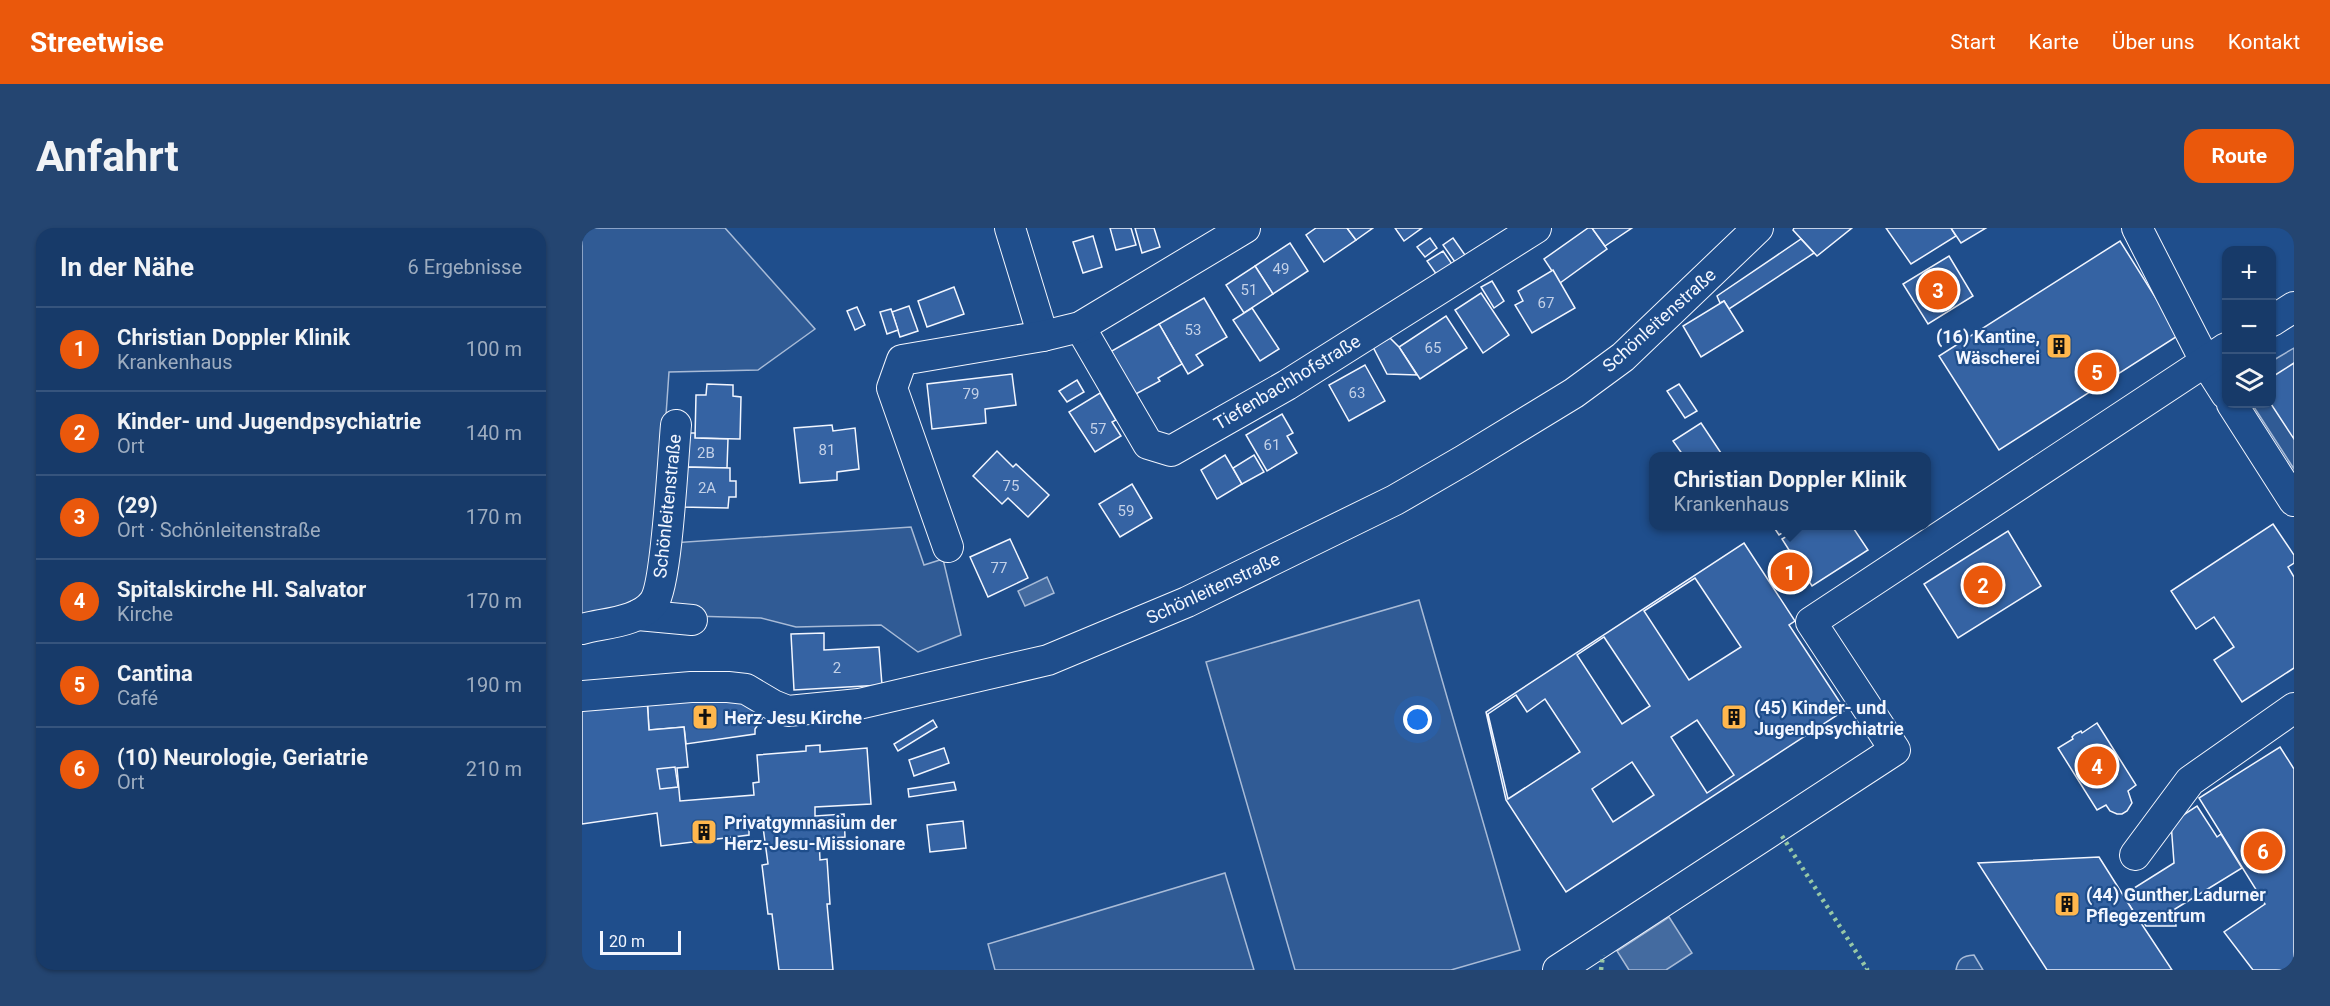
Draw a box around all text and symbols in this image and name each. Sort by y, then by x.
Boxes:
text: Streetwise [30,26,164,59]
text: Start [1950,30,1996,54]
text: Karte [2029,30,2079,54]
text: Über uns [2112,30,2195,54]
text: Kontakt [2228,30,2300,54]
button: Route [2184,129,2294,183]
text: Anfahrt [36,132,179,181]
map controls [2222,246,2276,408]
button: + [2222,246,2276,300]
text: In der Nähe [60,252,194,282]
text: 6 Ergebnisse [408,255,522,279]
house number: 49 [1273,260,1289,278]
street label: Schönleitenstraße [1598,264,1720,376]
pin: 3 [1918,268,1958,312]
house number: 51 [1241,281,1257,299]
house number: 67 [1538,294,1554,312]
button: − [2222,300,2276,354]
house number: 53 [1185,321,1201,339]
text: Christian Doppler Klinik [117,325,350,350]
place label: (16) Kantine, Wäscherei [1936,326,2040,368]
street label: Tiefenbachhofstraße [1210,330,1364,434]
building icon: (16) Kantine, Wäscherei [2044,331,2074,361]
text: 1 [74,337,85,361]
text: 100 m [466,337,522,361]
house number: 65 [1425,339,1441,357]
text: Krankenhaus [117,350,233,374]
pin: 5 [2078,350,2116,394]
button: layers [2222,354,2276,408]
house number: 63 [1349,384,1365,402]
house number: 79 [963,385,979,403]
text: Kinder- und Jugendpsychiatrie [117,409,421,434]
house number: 57 [1090,420,1106,438]
text: 2 [74,421,85,445]
text: 140 m [466,421,522,445]
street label: Schönleitenstraße [649,433,685,579]
text: Ort [117,434,145,458]
house number: 61 [1264,436,1280,454]
house number: 81 [819,441,835,459]
house number: 2B [697,444,715,462]
popup [1649,452,1931,530]
text: Christian Doppler Klinik [1674,467,1906,492]
house number: 75 [1003,477,1019,495]
house number: 2A [698,479,716,497]
text: Krankenhaus [1674,492,1789,516]
text: (29) [117,493,158,518]
house number: 59 [1118,502,1134,520]
text: 3 [74,505,85,529]
text: 170 m [466,505,522,529]
text: Ort · Schönleitenstraße [117,518,321,542]
street label: Schönleitenstraße [1143,548,1283,628]
pin: 1 [1770,550,1810,594]
house number: 77 [991,559,1007,577]
pin: 2 [1964,562,2002,608]
text: Spitalskirche Hl. Salvator [117,577,366,602]
text: 4 [74,589,85,613]
text: 170 m [466,589,522,613]
text: Kirche [117,602,173,626]
house number: 2 [833,659,841,677]
text: Cantina [117,661,193,686]
text: 5 [74,673,85,697]
text: 190 m [466,673,522,697]
text: Café [117,686,158,710]
place label: (45) Kinder- und Jugendpsychiatrie [1754,697,1904,739]
church icon: Herz Jesu Kirche [690,702,720,732]
building icon: (45) Kinder- und Jugendpsychiatrie [1719,702,1749,732]
your location [1403,705,1432,734]
place label: Herz Jesu Kirche [724,707,862,728]
pin: 4 [2078,744,2116,788]
text: (10) Neurologie, Geriatrie [117,745,368,770]
text: 6 [74,757,85,781]
text: 210 m [466,757,522,781]
text: Ort [117,770,145,794]
place label: Privatgymnasium der Herz-Jesu-Missionare [724,812,906,854]
building icon: Privatgymnasium der Herz-Jesu-Missionare [689,817,719,847]
pin: 6 [2244,828,2282,874]
place label: (44) Gunther Ladurner Pflegezentrum [2086,884,2266,926]
building icon: (44) Gunther Ladurner Pflegezentrum [2052,889,2082,919]
scale bar [600,928,681,956]
text: 20 m [609,932,645,951]

